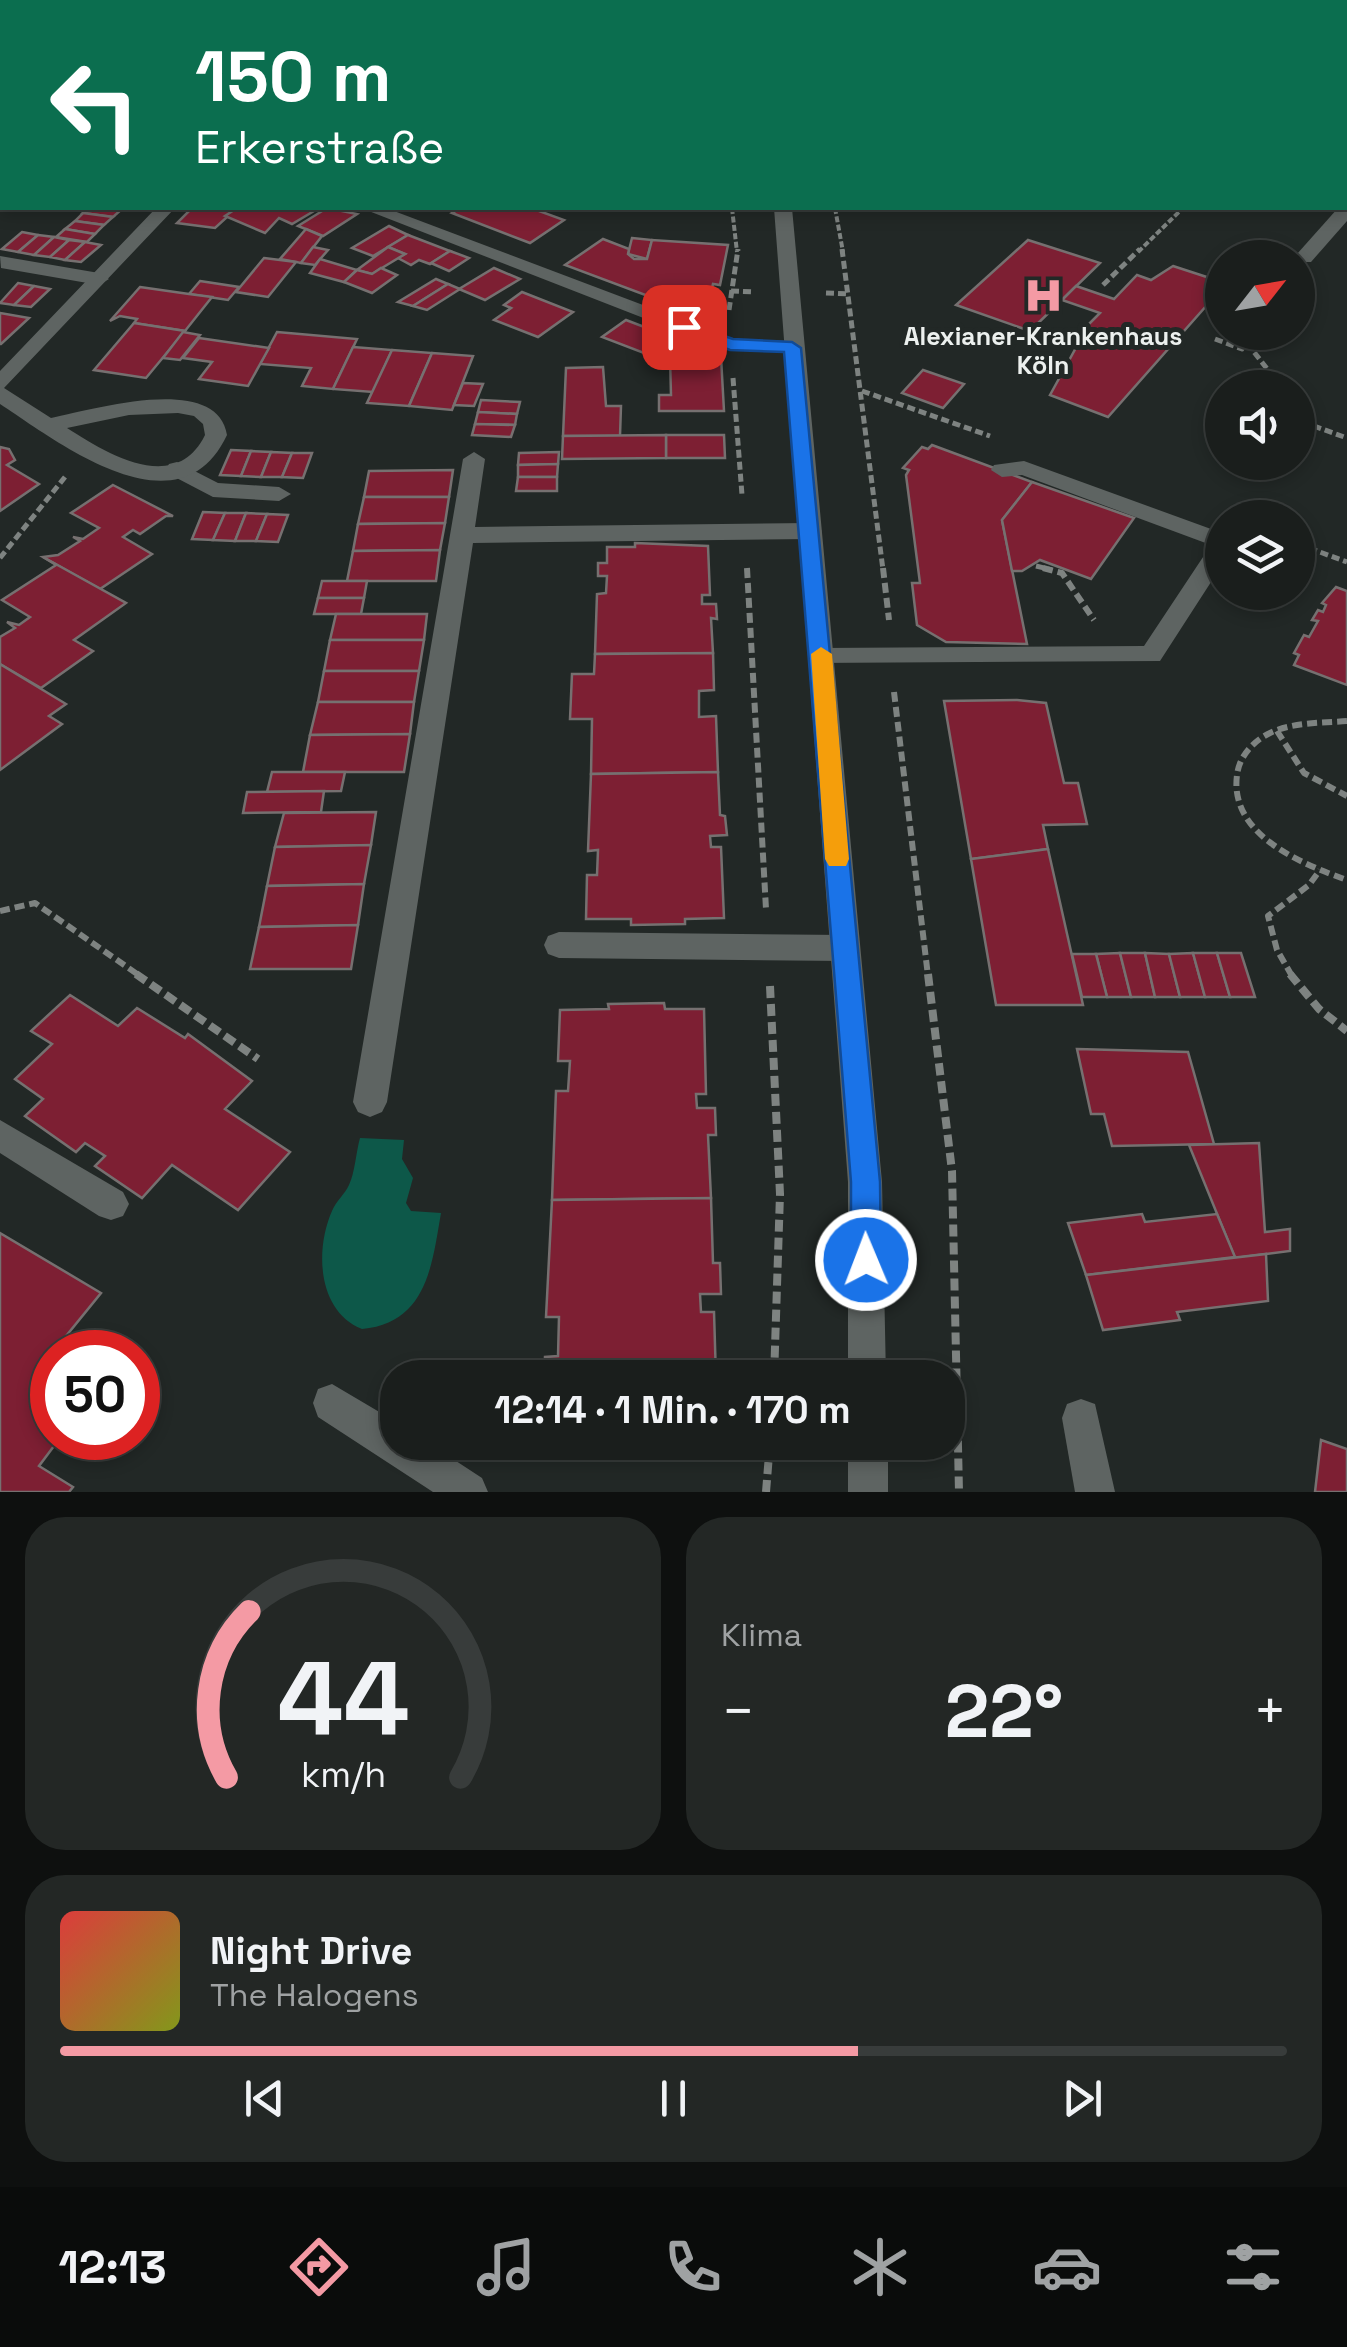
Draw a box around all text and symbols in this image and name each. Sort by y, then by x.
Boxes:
text: 150 m [195,32,392,121]
icon: left [30,40,160,170]
text: Erkerstraße [195,119,444,176]
north arrow [1205,240,1315,350]
map controls [1205,240,1315,610]
hospital icon: Alexianer-Krankenhaus Köln [1022,274,1064,316]
pin [642,285,727,370]
icon: arrive [657,300,712,355]
place label: Alexianer-Krankenhaus Köln [904,320,1182,381]
button: sound [1205,370,1315,480]
button: layers [1205,500,1315,610]
position arrow [814,1208,918,1312]
speed limit sign: 50 [30,1330,160,1460]
text: 12:14 · 1 Min. · 170 m [494,1386,851,1434]
text: Klima [721,1615,802,1655]
text: 44 [277,1633,409,1765]
text: 22° [945,1663,1063,1759]
text: − [721,1676,755,1746]
text: + [1253,1676,1287,1746]
text: km/h [300,1752,386,1797]
text: Night Drive [210,1927,412,1975]
text: The Halogens [210,1975,419,2015]
icon: previous [237,2071,292,2126]
icon: pause [646,2071,701,2126]
icon: next [1055,2071,1110,2126]
icon: directions [284,2232,354,2302]
icon: music [471,2232,541,2302]
icon: phone [658,2232,728,2302]
icon: climate [845,2232,915,2302]
icon: car [1032,2232,1102,2302]
icon: filters [1218,2232,1288,2302]
text: 12:13 [58,2239,167,2296]

